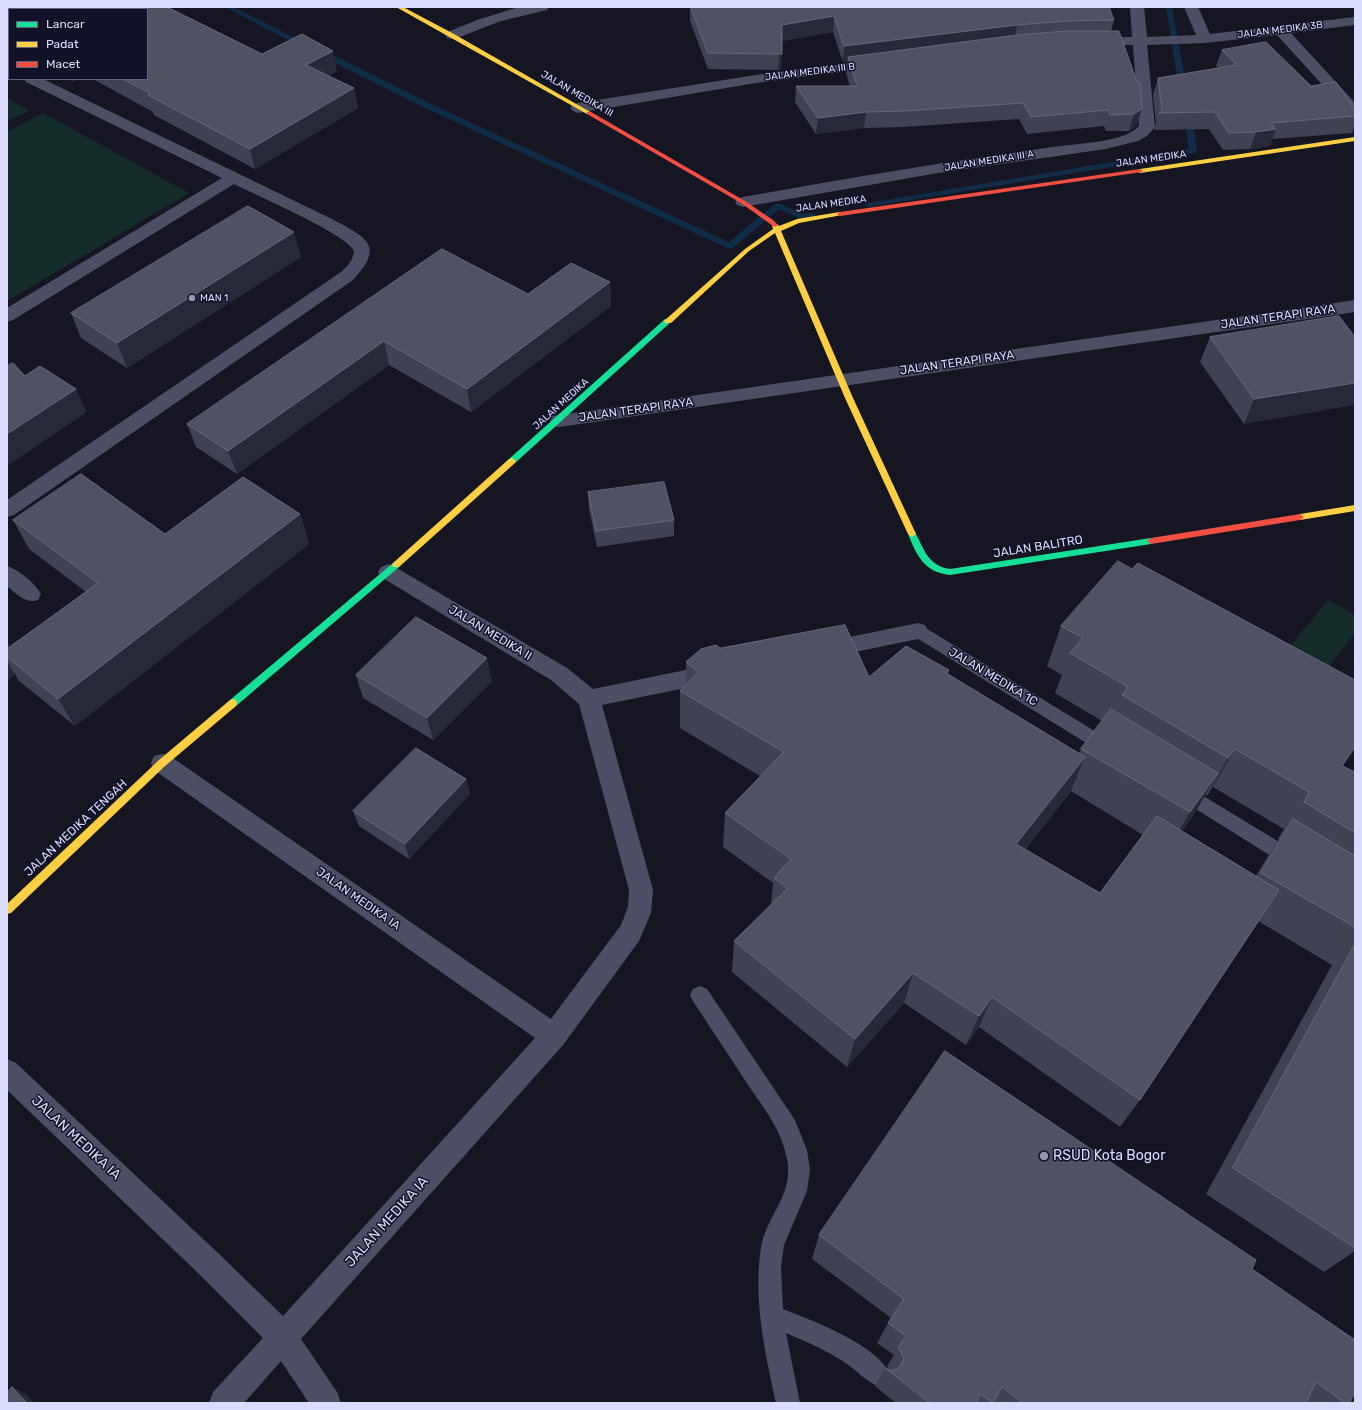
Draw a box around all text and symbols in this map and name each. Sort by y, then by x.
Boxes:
legend [8,8,148,80]
text: Lancar [46,17,84,31]
street label: JALAN MEDIKA 3B [1237,19,1323,41]
text: Padat [46,37,79,51]
text: Macet [46,57,80,71]
street label: JALAN MEDIKA III B [764,61,856,83]
street label: JALAN MEDIKA III [539,68,615,120]
street label: JALAN MEDIKA III A [943,148,1035,174]
street label: JALAN MEDIKA [1115,148,1187,170]
street label: JALAN MEDIKA [795,193,867,215]
place label: MAN 1 [200,292,228,304]
marker: MAN 1 [187,293,197,303]
street label: JALAN TERAPI RAYA [1220,302,1336,332]
street label: JALAN TERAPI RAYA [899,348,1015,378]
street label: JALAN MEDIKA [531,376,591,432]
street label: JALAN TERAPI RAYA [578,395,694,425]
street label: JALAN BALITRO [992,533,1084,561]
street label: JALAN MEDIKA II [446,602,534,664]
street label: JALAN MEDIKA 1C [946,645,1040,709]
street label: JALAN MEDIKA TENGAH [22,777,130,879]
street label: JALAN MEDIKA IA [313,865,403,933]
street label: JALAN MEDIKA IA [28,1092,124,1184]
place label: RSUD Kota Bogor [1053,1148,1165,1164]
marker: RSUD Kota Bogor [1038,1150,1050,1162]
street label: JALAN MEDIKA IA [342,1173,432,1271]

